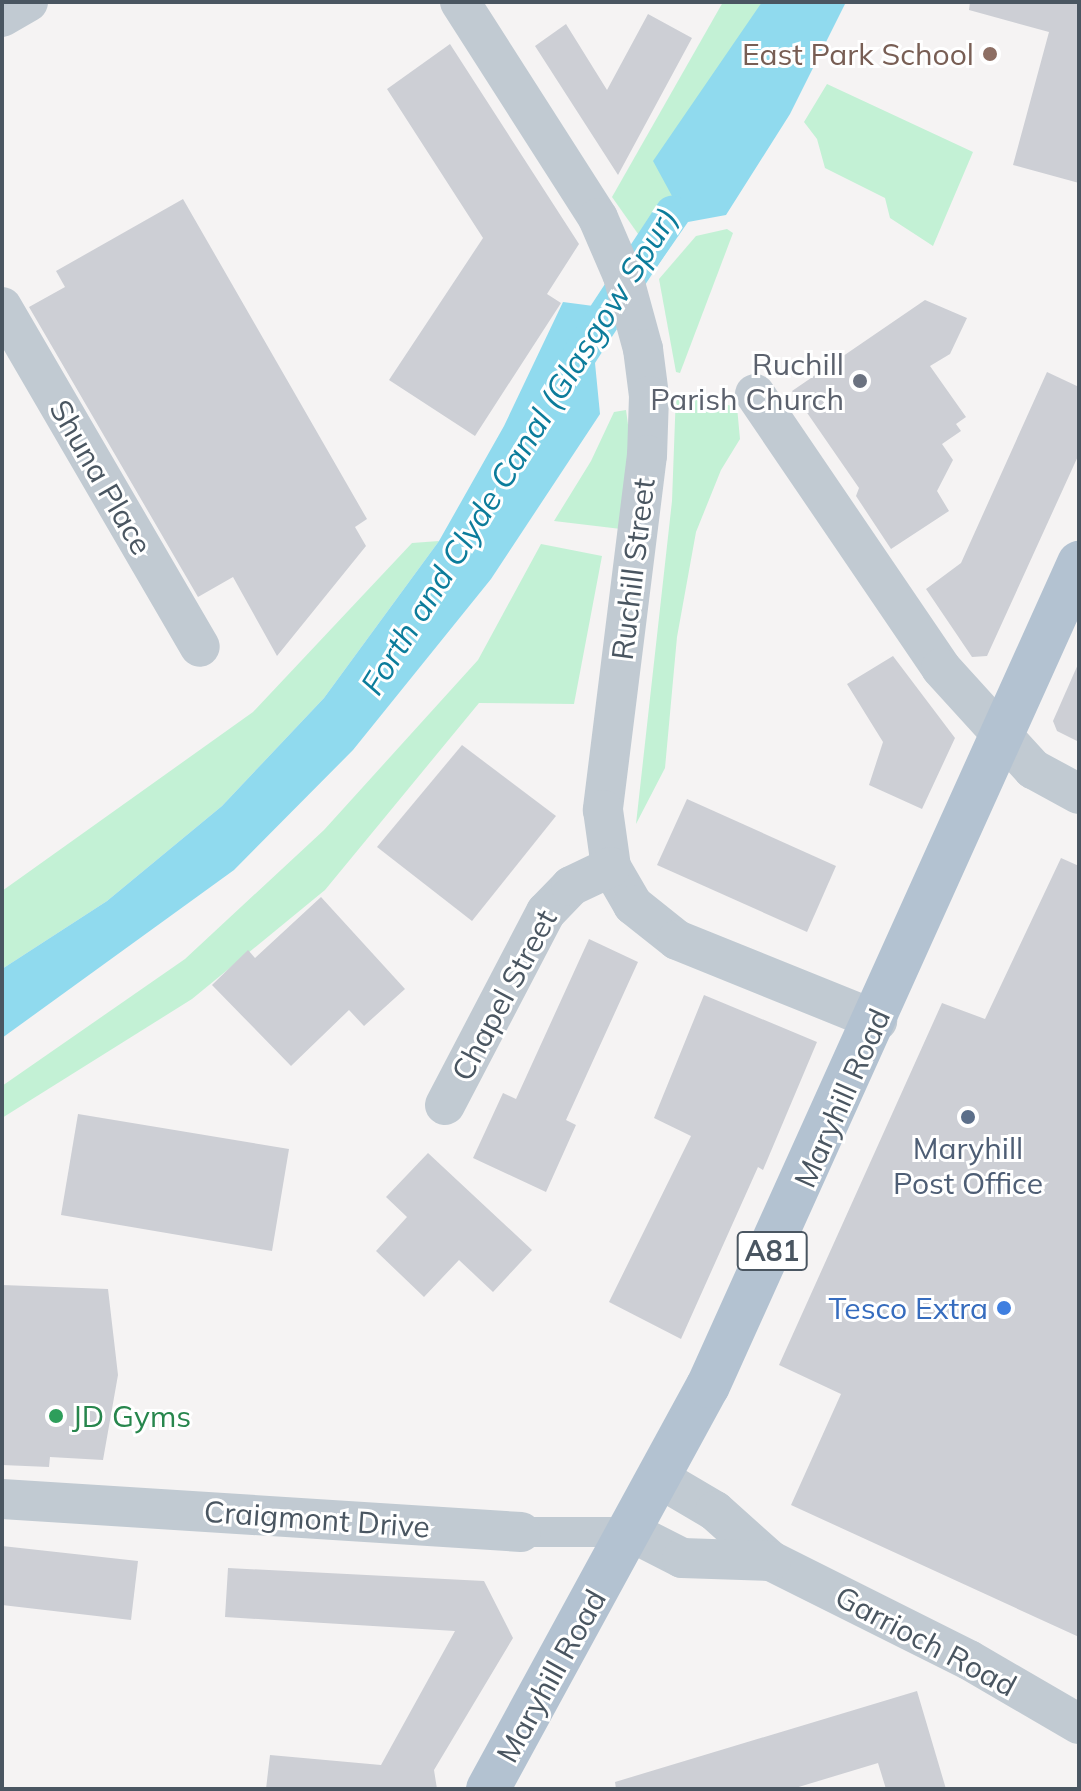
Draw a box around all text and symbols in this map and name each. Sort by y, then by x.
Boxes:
place label: East Park School [742,36,974,72]
marker: East Park School [981,45,999,63]
water label: Forth and Clyde Canal (Glasgow Spur) [352,200,686,702]
place label: Ruchill Parish Church [650,346,844,416]
marker: Ruchill Parish Church [851,372,869,390]
street label: Shuna Place [42,393,160,561]
street label: Ruchill Street [604,476,662,662]
street label: Chapel Street [444,903,564,1087]
street label: Maryhill Road [787,1003,897,1193]
marker: Maryhill Post Office [959,1108,977,1126]
place label: Maryhill Post Office [893,1130,1043,1200]
road number: A81 [736,1227,808,1275]
place label: Tesco Extra [829,1290,988,1326]
marker: Tesco Extra [995,1299,1013,1317]
place label: JD Gyms [72,1398,191,1434]
marker: JD Gyms [47,1407,65,1425]
street label: Craigmont Drive [203,1493,431,1545]
street label: Garrioch Road [829,1578,1023,1704]
street label: Maryhill Road [489,1583,613,1769]

